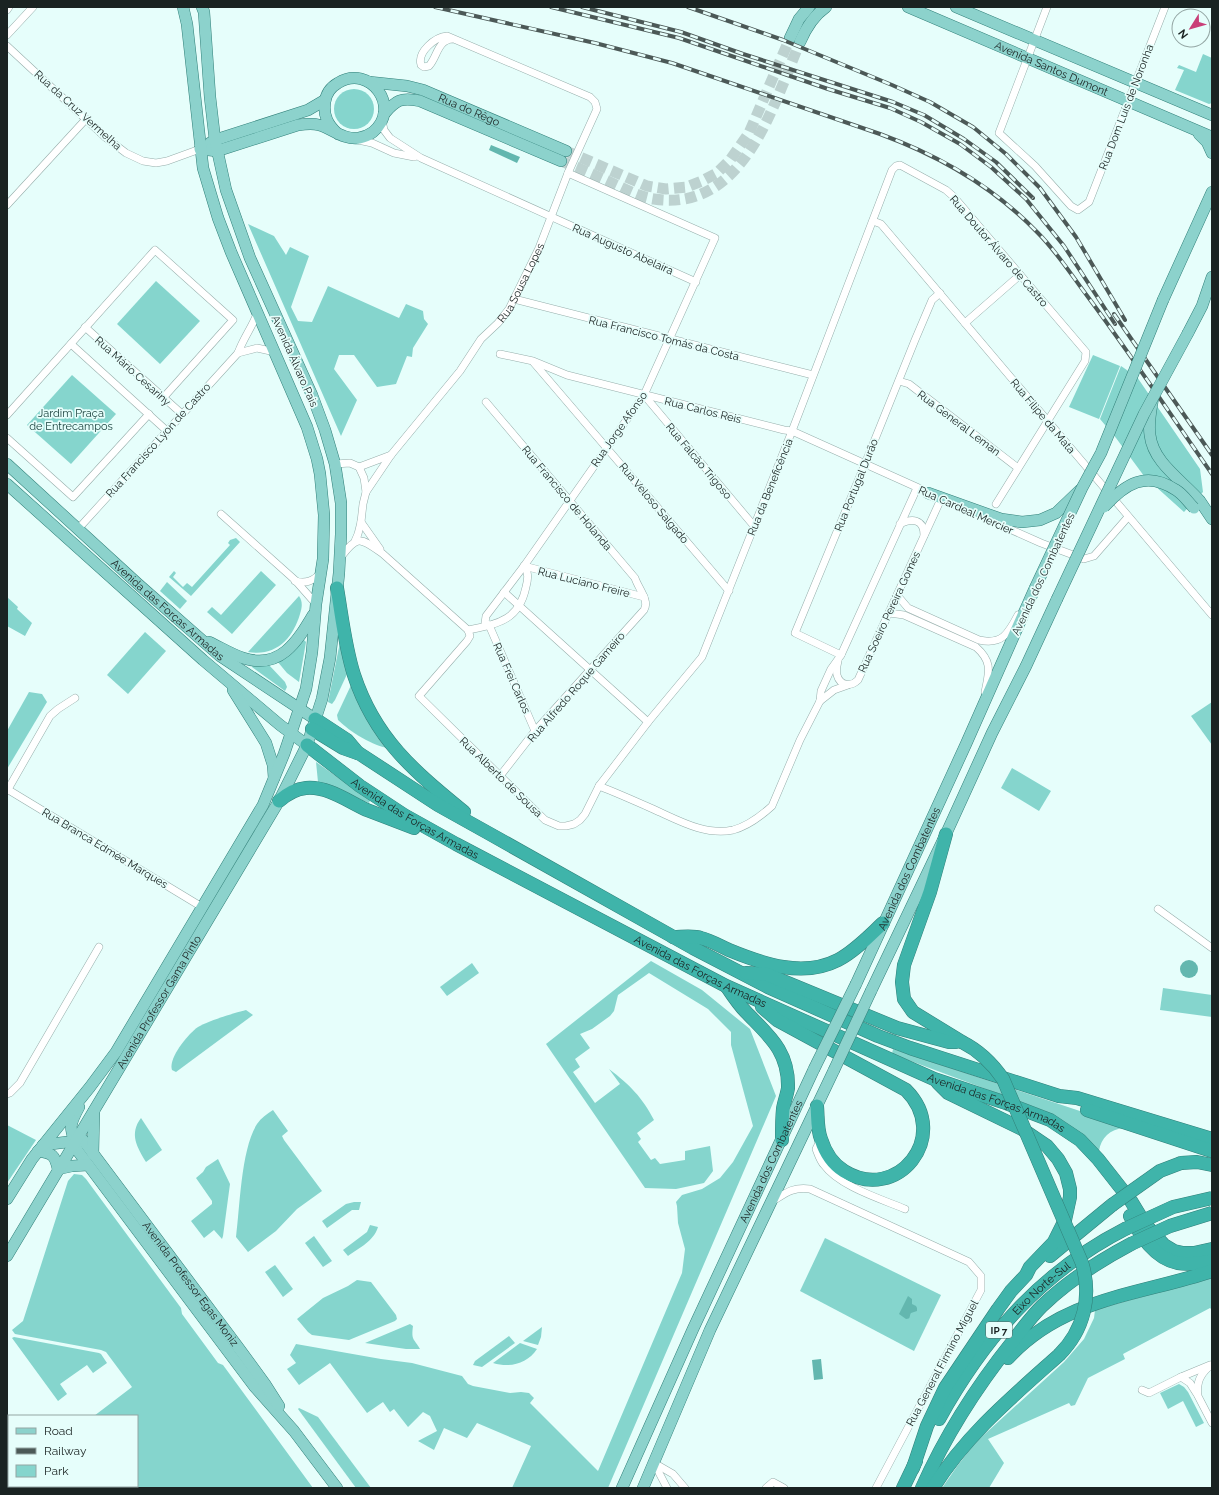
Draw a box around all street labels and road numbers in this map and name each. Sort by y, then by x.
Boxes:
street label: Avenida Santos Dumont [993,39,1110,99]
street label: Rua Dom Luís de Noronha [1097,43,1156,172]
street label: Rua da Cruz Vermelha [31,68,124,153]
street label: Rua do Rêgo [436,91,502,129]
street label: Rua Doutor Álvaro de Castro [947,192,1052,310]
street label: Rua Augusto Abelaira [570,221,675,278]
street label: Rua Sousa Lopes [495,241,547,325]
street label: Avenida Álvaro Pais [269,313,321,409]
street label: Rua Francisco Tomás da Costa [587,313,740,363]
street label: Rua Mário Cesariny [92,334,173,409]
street label: Rua Filipe da Mata [1008,376,1078,456]
street label: Rua Francisco Lyon de Castro [103,380,214,500]
street label: Rua General Leman [915,388,1003,459]
street label: Rua Jorge Afonso [589,389,650,469]
street label: Rua Carlos Reis [663,395,743,426]
street label: Rua Falcão Trigoso [663,421,735,502]
street label: Rua da Beneficência [745,437,796,538]
street label: Rua Portugal Durão [832,437,881,533]
street label: Rua Francisco de Holanda [519,443,614,553]
street label: Rua Veloso Salgado [616,460,691,547]
street label: Rua Cardeal Mercier [916,484,1016,537]
street label: Avenida dos Combatentes [1009,511,1078,638]
street label: Rua Soeiro Pereira Gomes [856,550,923,675]
street label: Avenida das Forças Armadas [108,557,226,664]
street label: Rua Luciano Freire [537,565,632,600]
street label: Rua Alfredo Roque Gameiro [525,629,628,745]
street label: Rua Frei Carlos [490,641,533,716]
street label: Rua Alberto de Sousa [457,735,545,820]
street label: Avenida das Forças Armadas [348,776,481,862]
street label: Avenida dos Combatentes [876,805,943,932]
street label: Rua Branca Edmée Marques [39,806,170,891]
street label: Avenida Professor Gama Pinto [115,933,204,1071]
street label: Avenida das Forças Armadas [632,933,769,1010]
street label: Avenida das Forças Armadas [925,1071,1067,1135]
street label: Avenida dos Combatentes [737,1098,806,1225]
street label: Avenida Professor Egas Moniz [140,1219,241,1349]
street label: Eixo Norte-Sul [1010,1259,1073,1318]
street label: Rua General Firmino Miguel [904,1298,981,1428]
road number: IP 7 [986,1322,1012,1338]

